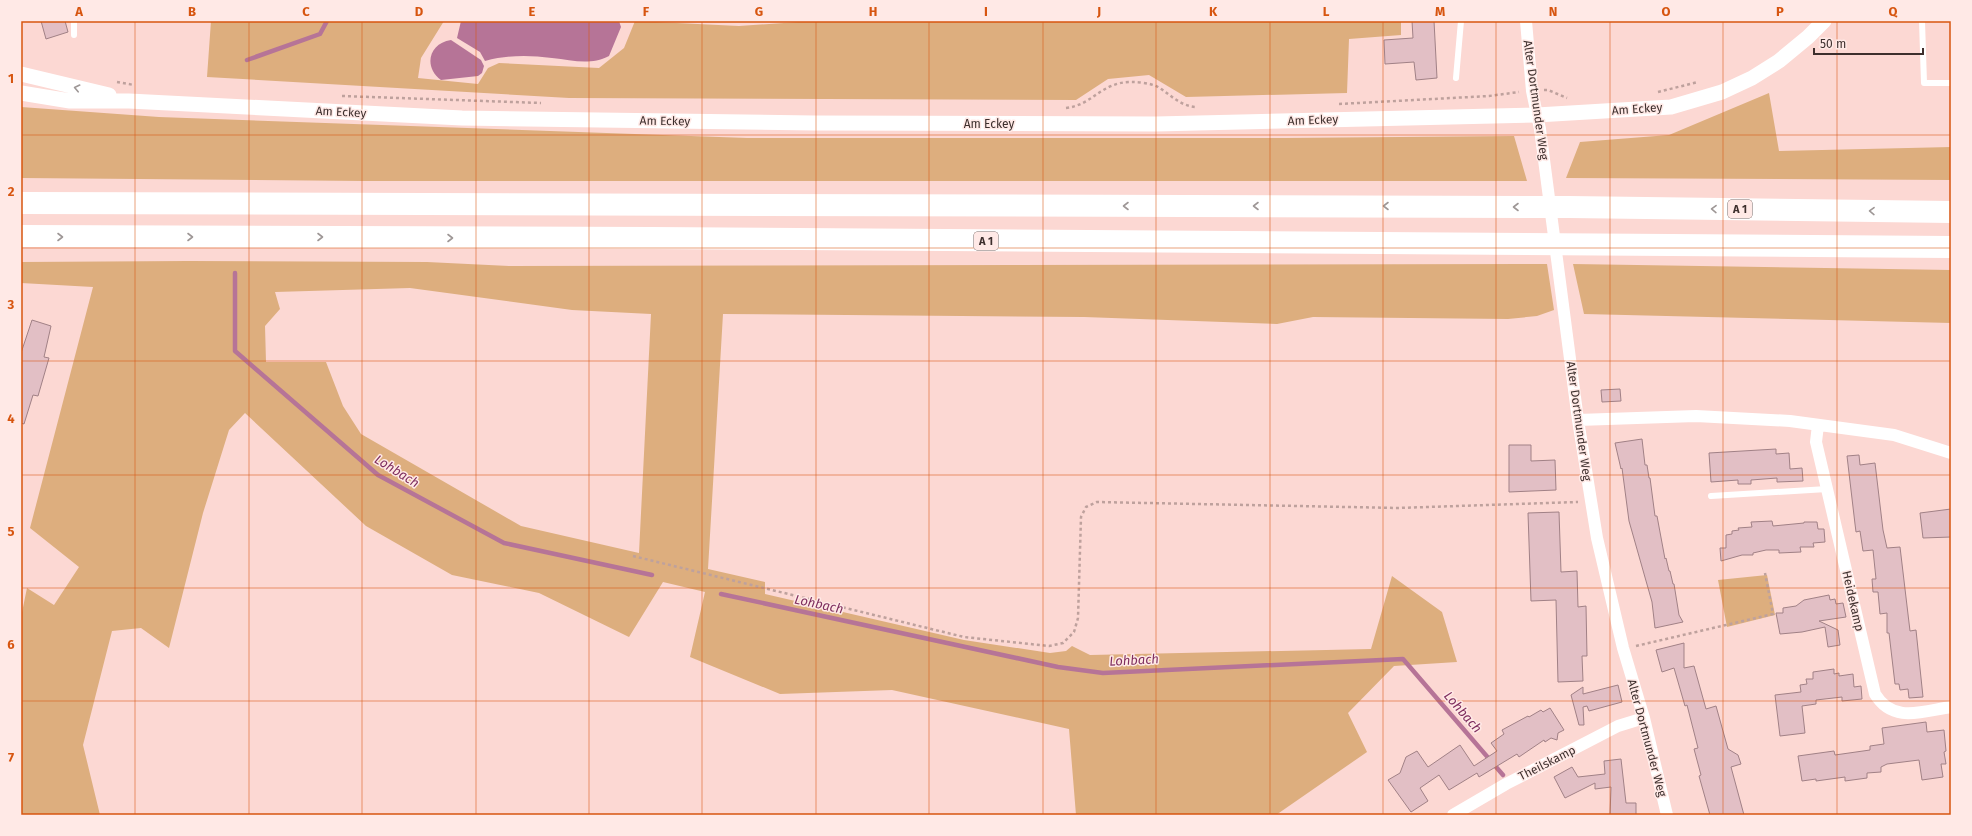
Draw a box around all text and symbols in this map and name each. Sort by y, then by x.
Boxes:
text: A [74,4,83,19]
text: B [188,4,196,19]
text: C [302,4,310,19]
text: D [415,4,424,19]
text: E [529,4,536,19]
text: F [643,4,650,19]
text: G [755,4,763,19]
text: H [869,4,877,19]
text: I [984,4,988,19]
text: J [1096,4,1101,19]
text: K [1209,4,1218,19]
text: L [1323,4,1330,19]
text: M [1435,4,1445,19]
text: N [1549,4,1557,19]
text: O [1662,4,1671,19]
text: P [1776,4,1784,19]
text: Q [1889,4,1899,19]
scale bar [1814,30,1923,56]
text: 50 m [1820,37,1846,51]
street label: Alter Dortmunder Weg [1521,39,1551,162]
text: 1 [8,71,14,86]
one-way arrow [74,85,81,93]
street label: Am Eckey [1611,100,1663,118]
street label: Am Eckey [315,104,367,120]
street label: Am Eckey [1287,112,1339,128]
street label: Am Eckey [640,114,691,128]
street label: Am Eckey [964,117,1014,131]
text: 2 [8,184,15,199]
road number: A 1 [1728,200,1752,218]
one-way arrow [1123,202,1129,210]
one-way arrow [1253,202,1259,210]
one-way arrow [1383,202,1389,210]
one-way arrow [1513,203,1519,211]
one-way arrow [1711,205,1717,213]
one-way arrow [1869,207,1875,215]
road number: A 1 [974,232,998,250]
one-way arrow [57,233,63,241]
one-way arrow [187,233,193,241]
one-way arrow [317,233,323,241]
one-way arrow [447,234,453,242]
text: 3 [7,297,15,312]
street label: Alter Dortmunder Weg [1564,360,1594,483]
text: 4 [7,411,15,426]
water label: Lohbach [372,451,422,491]
text: 5 [8,524,15,539]
street label: Heidekamp [1839,569,1867,633]
water label: Lohbach [793,591,845,617]
text: 6 [7,637,15,652]
water label: Lohbach [1109,651,1159,669]
street label: Alter Dortmunder Weg [1625,678,1670,799]
water label: Lohbach [1441,688,1485,736]
street label: Theilskamp [1516,743,1578,783]
text: 7 [8,750,14,765]

